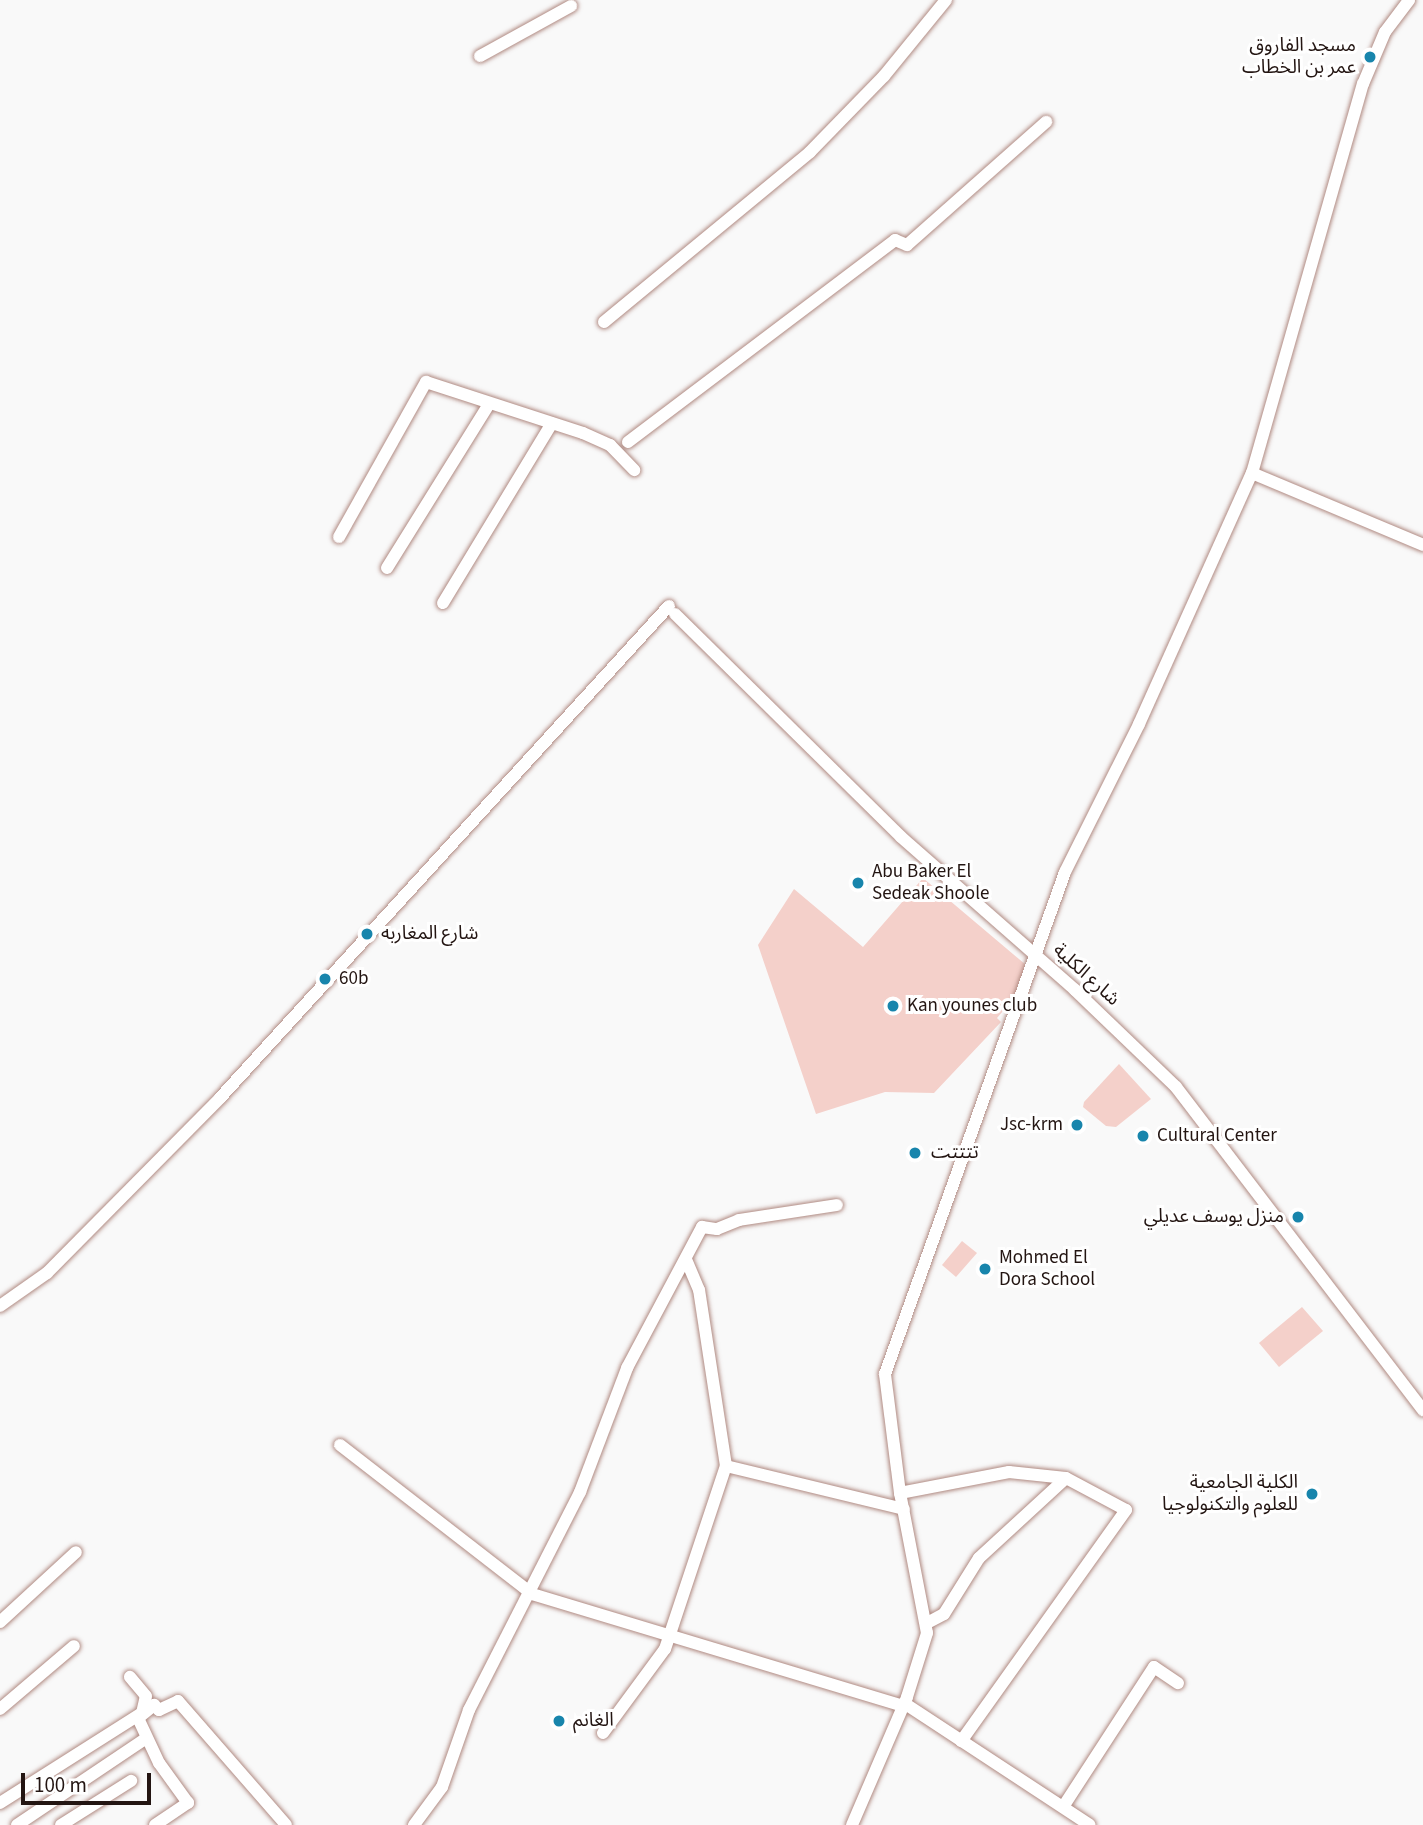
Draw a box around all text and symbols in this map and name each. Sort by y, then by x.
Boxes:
place label: مسجد الفاروق عمر بن الخطاب [1242,35,1356,79]
marker: مسجد الفاروق عمر بن الخطاب [1362,49,1378,65]
place label: Abu Baker El Sedeak Shoole [872,861,989,905]
marker: Abu Baker El Sedeak Shoole [850,875,866,891]
place label: شارع المغاربه [381,923,478,945]
marker: شارع المغاربه [359,926,375,942]
street label: شارع الكلية [1048,939,1124,1011]
place label: 60b [339,968,368,990]
marker: 60b [317,971,333,987]
place label: Kan younes club [907,995,1037,1017]
marker: Kan younes club [885,998,901,1014]
place label: Jsc-krm [1000,1114,1063,1136]
marker: Jsc-krm [1069,1117,1085,1133]
place label: Cultural Center [1157,1125,1277,1147]
marker: Cultural Center [1135,1128,1151,1144]
place label: تتتتت [931,1142,979,1164]
marker: تتتتت [905,1143,925,1163]
place label: منزل يوسف عديلي [1144,1206,1284,1228]
marker: منزل يوسف عديلي [1290,1209,1306,1225]
place label: Mohmed El Dora School [999,1247,1095,1291]
marker: Mohmed El Dora School [977,1261,993,1277]
place label: الكلية الجامعية للعلوم والتكنولوجيا [1162,1472,1298,1516]
marker: الكلية الجامعية للعلوم والتكنولوجيا [1304,1486,1320,1502]
place label: الغانم [573,1710,614,1732]
marker: الغانم [551,1713,567,1729]
scale bar [24,1758,154,1802]
text: 100 m [34,1770,87,1800]

